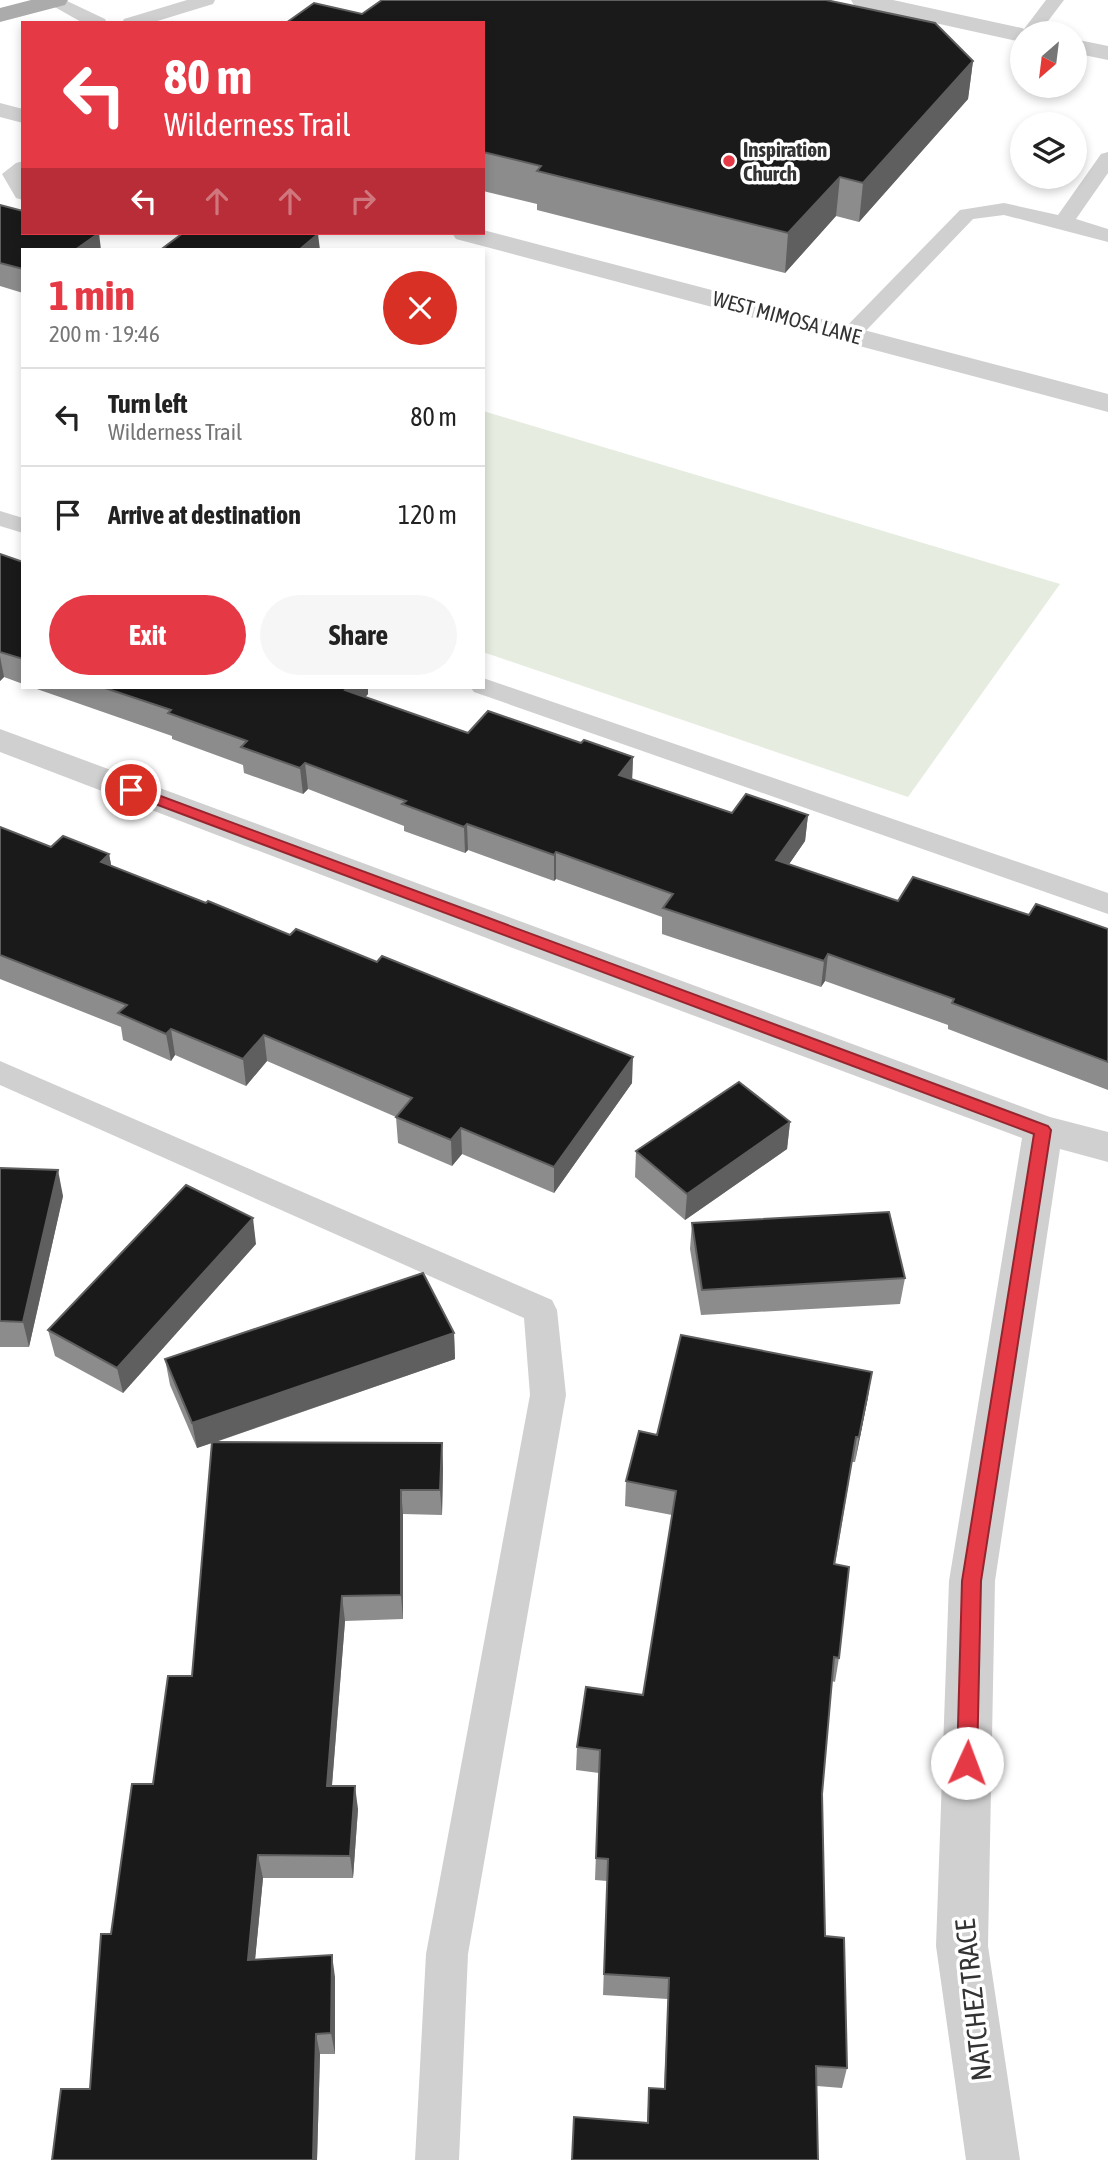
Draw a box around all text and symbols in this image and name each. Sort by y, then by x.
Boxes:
north arrow [1010,21,1087,98]
map controls [1010,21,1087,189]
text: 80 m [164,48,252,104]
icon: left [49,49,140,140]
text: Wilderness Trail [164,106,351,143]
button: layers [1010,112,1087,189]
place label: Inspiration Church [743,137,827,185]
marker: Inspiration Church [721,153,737,169]
icon: left [125,182,163,220]
icon: ahead [198,182,236,220]
icon: ahead [271,182,309,220]
icon: right [344,182,382,220]
text: 1 min [49,271,135,319]
button: close [383,271,457,345]
street label: WEST MIMOSA LANE [710,286,864,348]
text: 200 m · 19:46 [49,321,160,347]
text: Turn left [108,389,188,419]
icon: left [49,398,87,436]
text: 80 m [410,402,457,432]
text: Wilderness Trail [108,419,242,445]
icon: arrive [49,496,87,534]
text: Arrive at destination [108,500,301,530]
text: 120 m [398,500,457,530]
button: Exit [49,595,246,675]
button: Share [260,595,457,675]
pin [101,760,161,820]
icon: arrive [112,771,150,809]
position arrow [930,1726,1004,1800]
street label: NATCHEZ TRACE [949,1917,997,2083]

